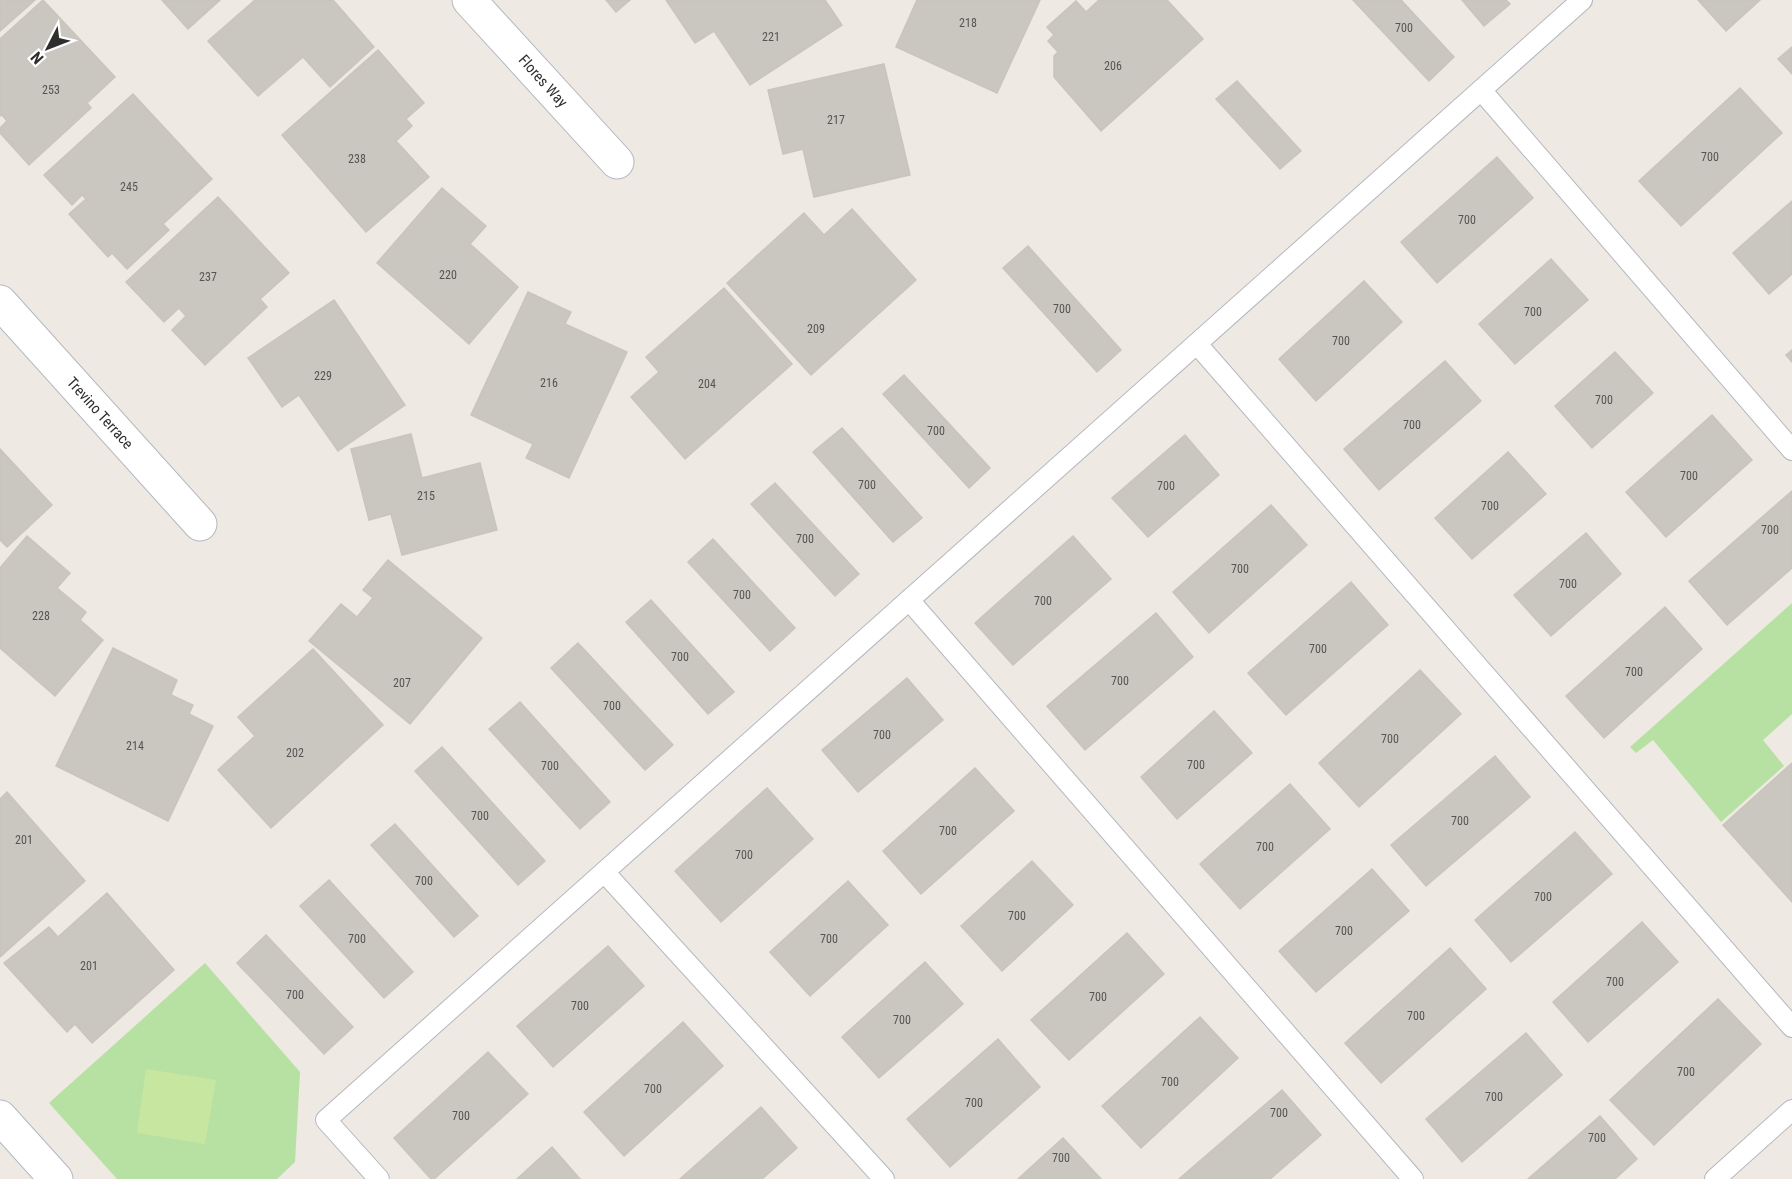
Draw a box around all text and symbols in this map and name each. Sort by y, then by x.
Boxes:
house number: 218 [959,16,977,30]
north arrow [18,18,78,78]
house number: 700 [1395,21,1413,35]
house number: 221 [762,30,780,44]
text: N [27,48,48,68]
street label: Flores Way [515,51,571,111]
house number: 206 [1104,59,1122,73]
house number: 253 [42,83,60,97]
house number: 217 [827,113,845,127]
house number: 700 [1701,150,1719,164]
house number: 238 [348,152,366,166]
house number: 245 [120,180,138,194]
house number: 700 [1458,213,1476,227]
house number: 220 [439,268,457,282]
house number: 237 [199,270,217,284]
house number: 700 [1053,302,1071,316]
house number: 700 [1524,305,1542,319]
house number: 209 [807,322,825,336]
house number: 700 [1332,334,1350,348]
house number: 229 [314,369,332,383]
street label: Trevino Terrace [63,373,137,453]
house number: 216 [540,376,558,390]
house number: 204 [698,377,716,391]
house number: 700 [1595,393,1613,407]
house number: 700 [1403,418,1421,432]
house number: 700 [927,424,945,438]
house number: 700 [1680,469,1698,483]
house number: 700 [858,478,876,492]
house number: 700 [1157,479,1175,493]
house number: 215 [417,489,435,503]
house number: 700 [1481,499,1499,513]
house number: 700 [1761,523,1779,537]
house number: 700 [796,532,814,546]
house number: 700 [1231,562,1249,576]
house number: 700 [1559,577,1577,591]
house number: 700 [733,588,751,602]
house number: 700 [1034,594,1052,608]
house number: 228 [32,609,50,623]
house number: 700 [1309,642,1327,656]
house number: 700 [671,650,689,664]
house number: 700 [1625,665,1643,679]
house number: 700 [1111,674,1129,688]
house number: 207 [393,676,411,690]
house number: 700 [603,699,621,713]
house number: 700 [873,728,891,742]
house number: 700 [1381,732,1399,746]
house number: 214 [126,739,144,753]
house number: 202 [286,746,304,760]
house number: 700 [1187,758,1205,772]
house number: 700 [541,759,559,773]
house number: 700 [471,809,489,823]
house number: 700 [1451,814,1469,828]
house number: 700 [939,824,957,838]
house number: 201 [15,833,33,847]
house number: 700 [1256,840,1274,854]
house number: 700 [735,848,753,862]
house number: 700 [415,874,433,888]
house number: 700 [1534,890,1552,904]
house number: 700 [1008,909,1026,923]
house number: 700 [1335,924,1353,938]
house number: 700 [348,932,366,946]
house number: 700 [820,932,838,946]
house number: 201 [80,959,98,973]
house number: 700 [1606,975,1624,989]
house number: 700 [286,988,304,1002]
house number: 700 [1089,990,1107,1004]
house number: 700 [571,999,589,1013]
house number: 700 [1407,1009,1425,1023]
house number: 700 [893,1013,911,1027]
house number: 700 [1677,1065,1695,1079]
house number: 700 [1161,1075,1179,1089]
house number: 700 [644,1082,662,1096]
house number: 700 [1485,1090,1503,1104]
house number: 700 [965,1096,983,1110]
house number: 700 [1270,1106,1288,1120]
house number: 700 [452,1109,470,1123]
house number: 700 [1588,1131,1606,1145]
house number: 700 [1052,1151,1070,1165]

